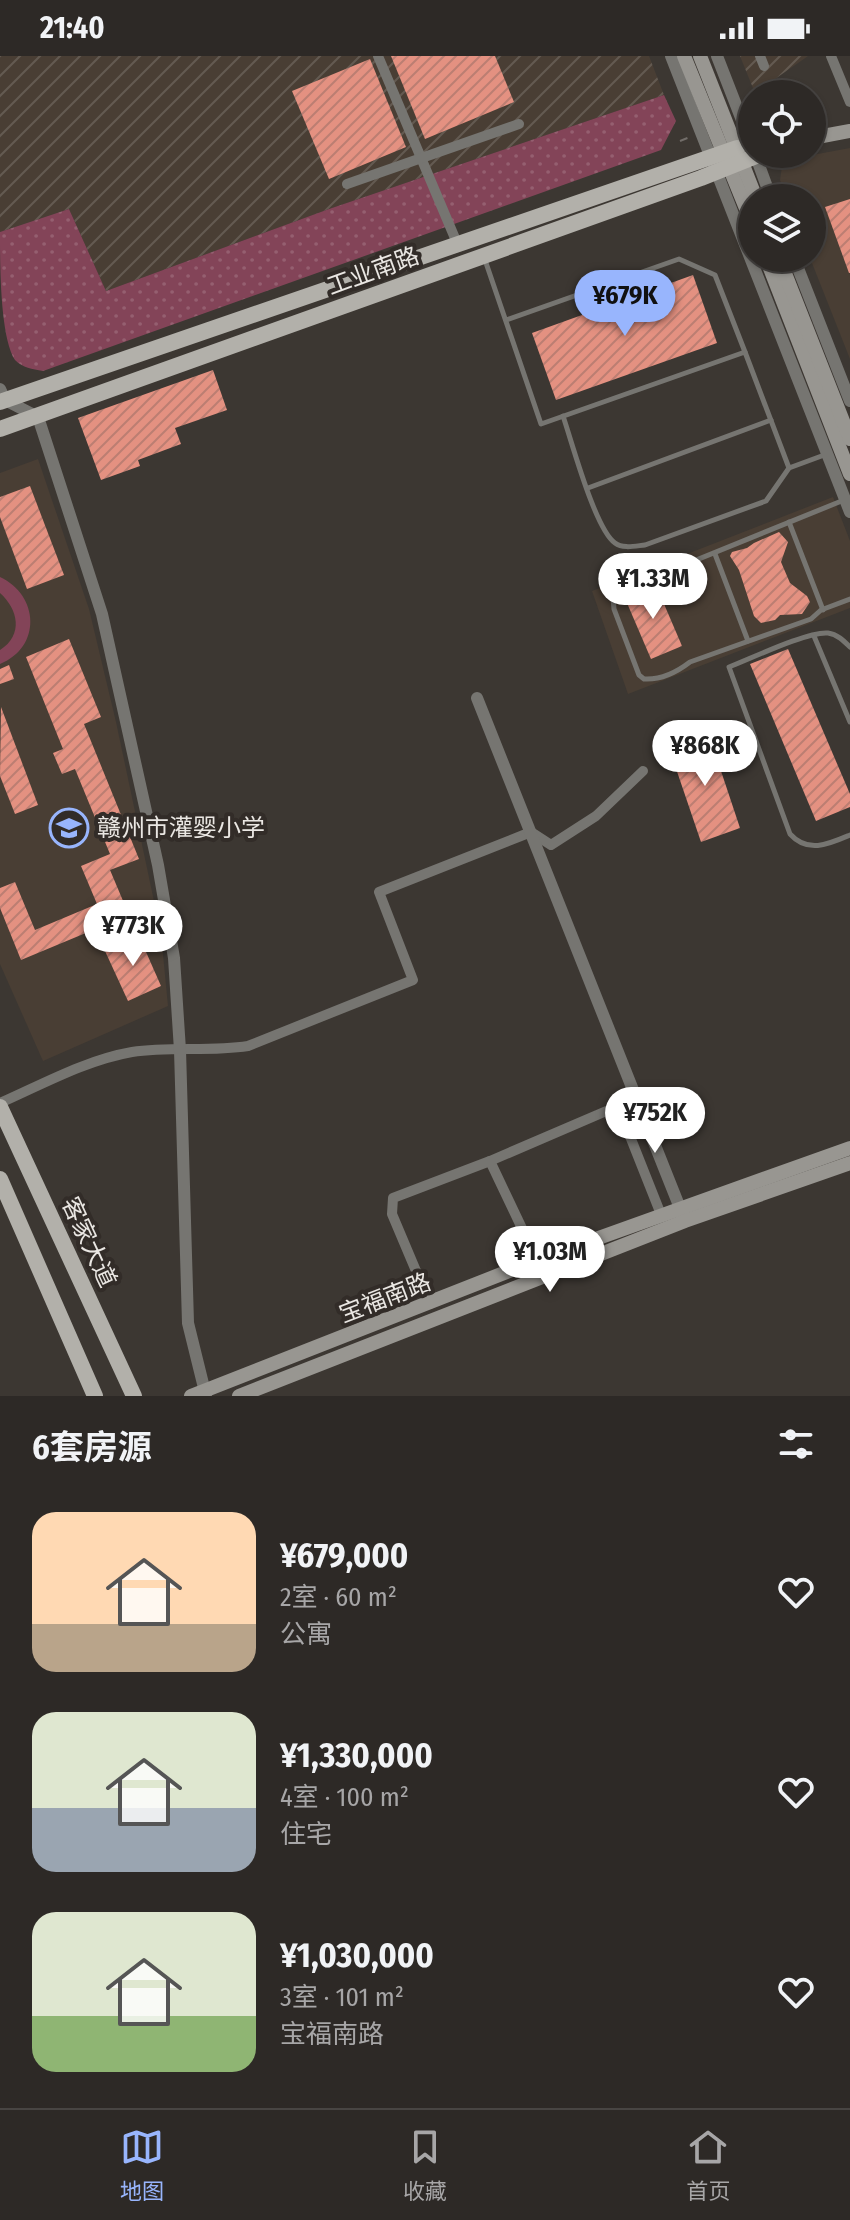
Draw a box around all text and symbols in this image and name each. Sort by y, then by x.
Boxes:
text: 21:40 [40,10,105,46]
map controls [738,80,826,272]
button: locate [738,80,826,168]
button: layers [738,184,826,272]
street label: 工业南路 [323,241,423,301]
pin: ¥679K [569,270,681,338]
text: ¥679K [592,280,658,311]
pin: ¥1.33M [588,553,718,621]
text: ¥1.33M [616,563,690,594]
pin: ¥868K [649,720,761,788]
text: ¥868K [670,730,740,761]
school or university icon: 赣州市灌婴小学 [48,807,90,849]
place label: 赣州市灌婴小学 [97,814,265,842]
pin: ¥773K [77,900,189,968]
text: ¥773K [101,910,165,941]
pin: ¥752K [599,1087,711,1155]
text: ¥752K [623,1097,687,1128]
street label: 客家大道 [56,1193,122,1291]
pin: ¥1.03M [485,1226,615,1294]
text: ¥1.03M [513,1236,587,1267]
street label: 宝福南路 [335,1268,435,1328]
icon: filters [774,1422,818,1466]
text: 6套房源 [32,1427,152,1468]
text: ¥679,000 [280,1535,408,1576]
icon: home [96,1544,192,1640]
icon: heart [774,1570,818,1614]
text: 2室 · 60 m² [280,1582,397,1613]
text: 公寓 [280,1619,332,1650]
text: ¥1,330,000 [280,1735,433,1776]
icon: home [96,1744,192,1840]
icon: heart [774,1770,818,1814]
text: 4室 · 100 m² [280,1782,409,1813]
text: 住宅 [280,1819,332,1850]
text: ¥1,030,000 [280,1935,434,1976]
icon: home [96,1944,192,2040]
icon: heart [774,1970,818,2014]
text: 3室 · 101 m² [280,1982,404,2013]
text: 宝福南路 [280,2019,384,2050]
tab: 地图 [120,2125,164,2205]
tab: 收藏 [403,2125,447,2205]
tab: 首页 [686,2125,730,2205]

